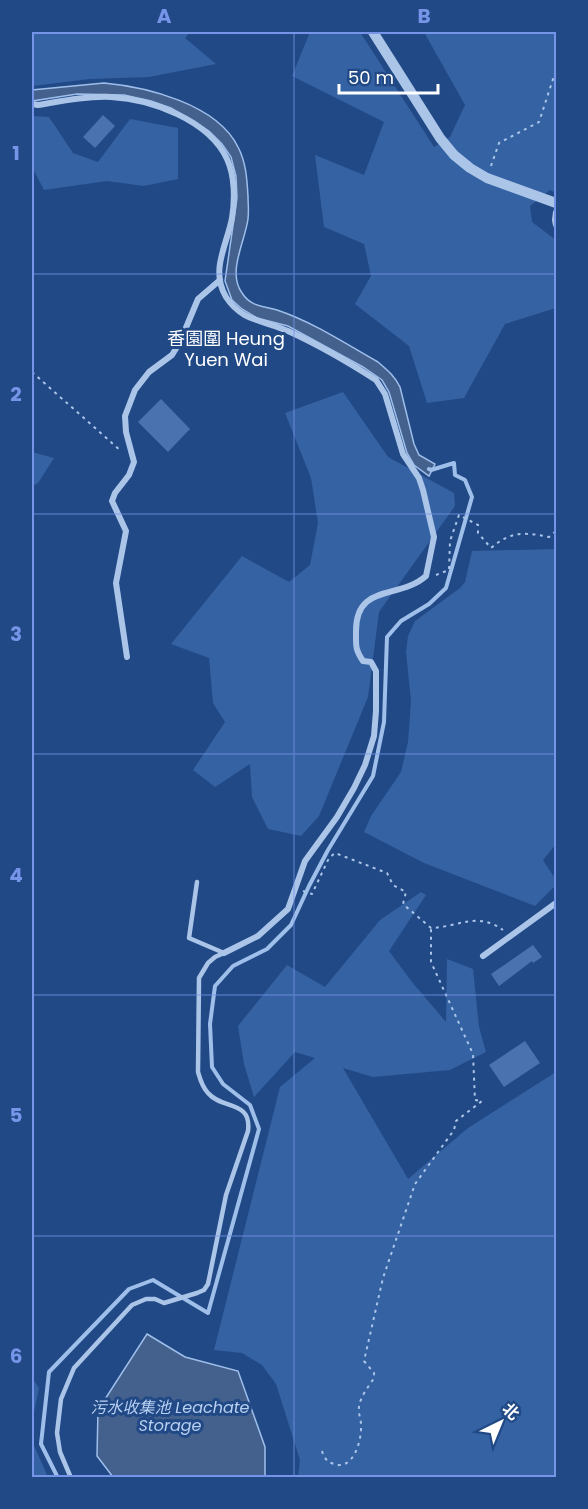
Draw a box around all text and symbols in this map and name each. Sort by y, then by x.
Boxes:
text: A [157,2,172,30]
text: B [417,2,431,30]
scale bar [339,57,438,95]
text: 50 m [348,65,394,90]
text: 1 [12,139,20,167]
district label: 香園圍 Heung Yuen Wai [167,326,285,372]
text: 2 [10,380,22,408]
text: 3 [10,620,22,648]
text: 4 [9,861,23,889]
text: 5 [10,1101,23,1129]
text: 6 [10,1342,22,1370]
north arrow [471,1392,531,1452]
water label: 污水收集池 Leachate Storage [91,1396,250,1437]
text: 北 [497,1398,525,1425]

